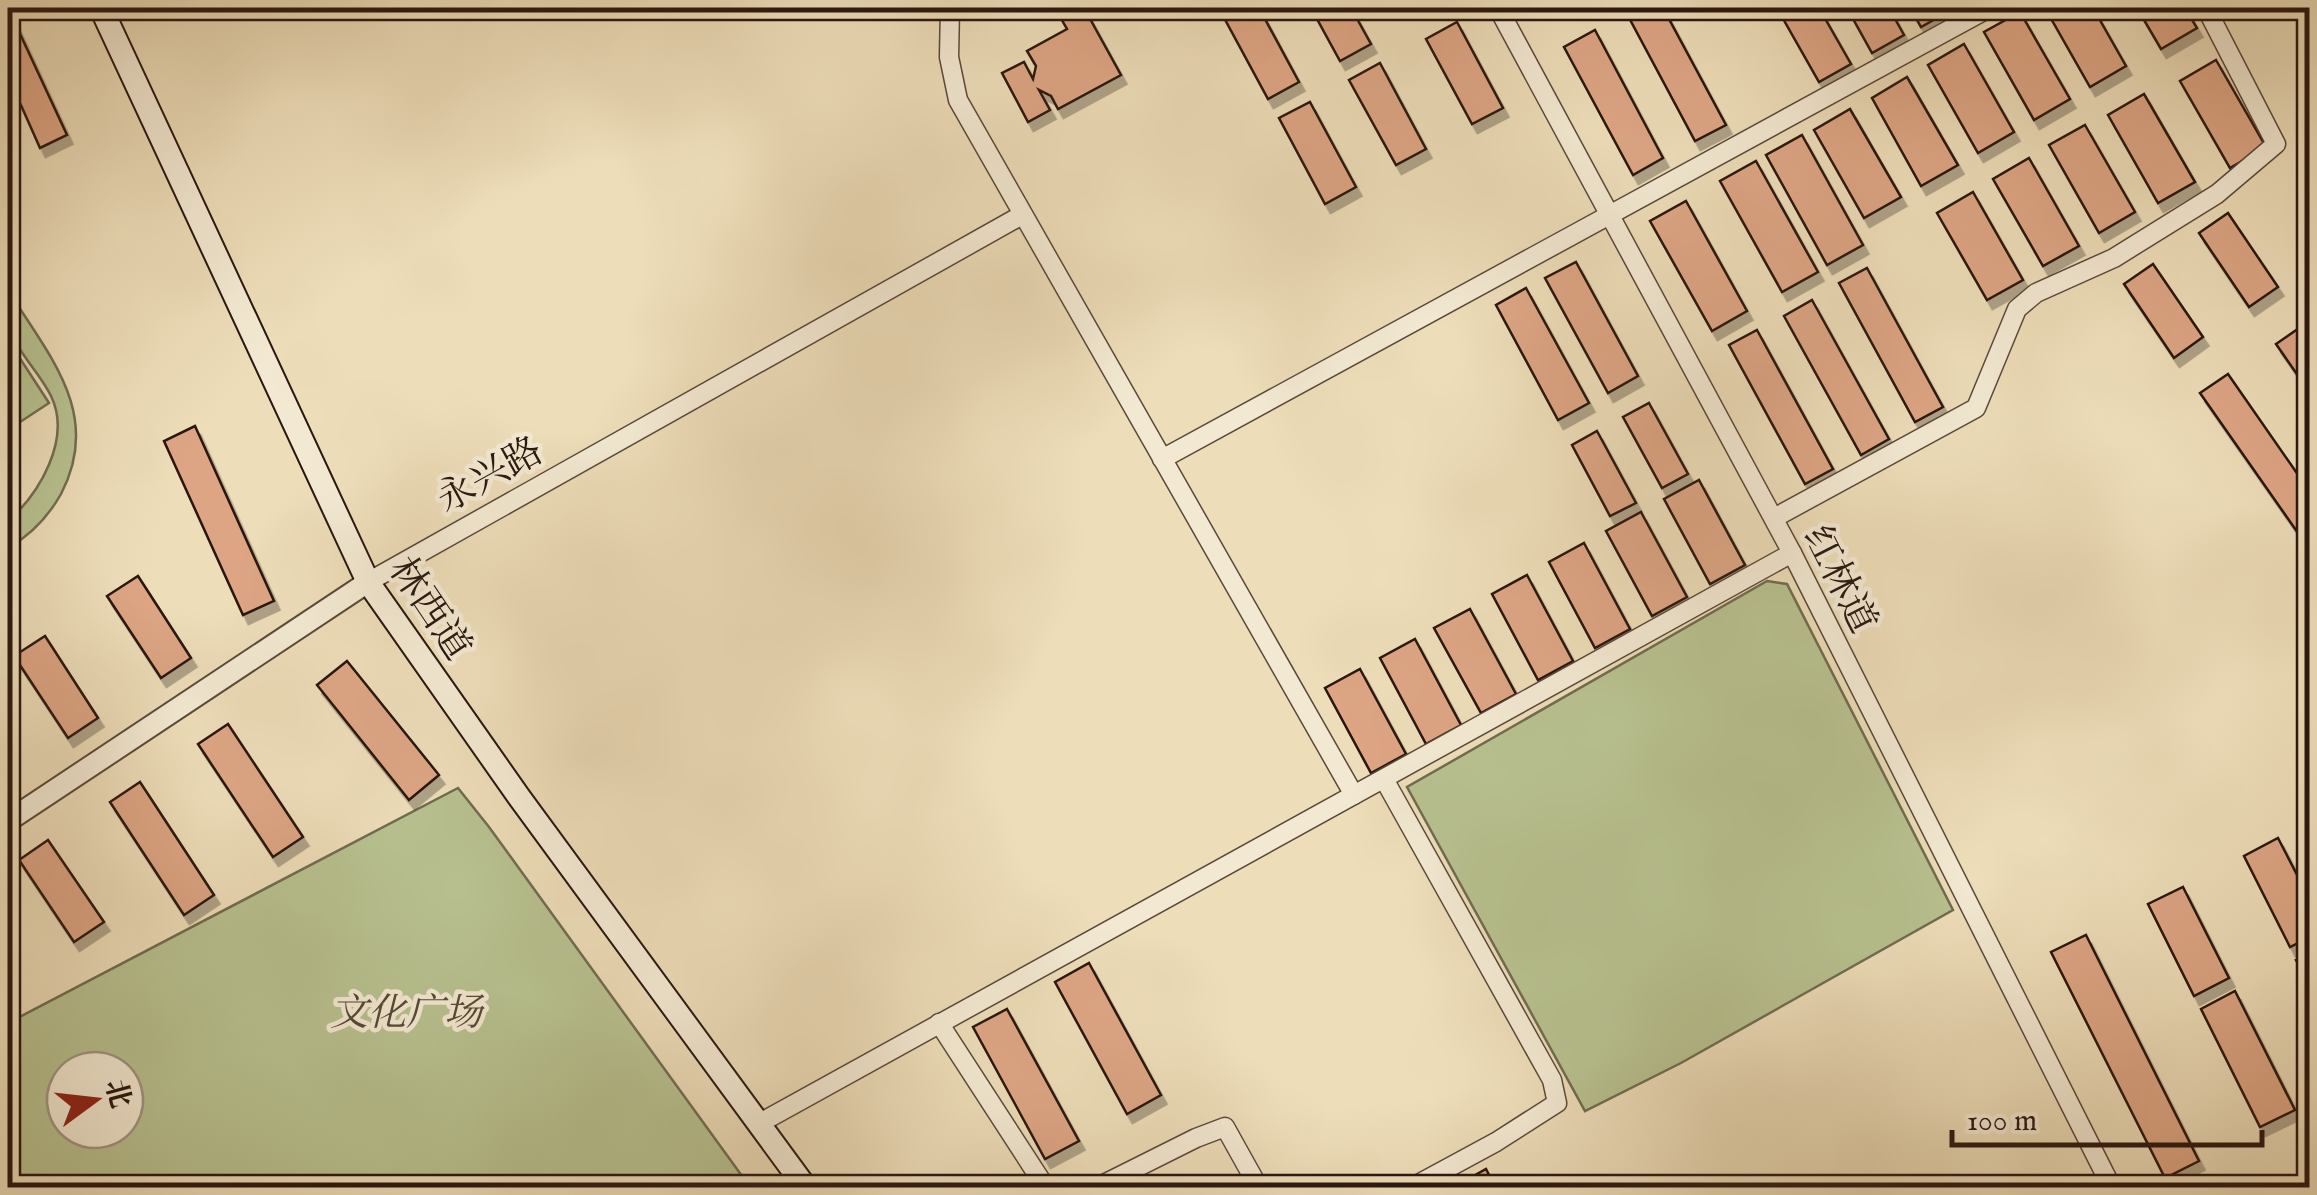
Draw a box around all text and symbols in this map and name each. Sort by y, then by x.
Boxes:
street label: 永兴路 [429,428,552,525]
street label: 红林道 [1791,519,1886,642]
street label: 林西道 [377,549,480,670]
park label: 文化广场 [330,991,485,1039]
north arrow [45,1050,145,1150]
text: 北 [96,1076,137,1112]
scale bar [1952,1085,2262,1147]
text: 100 m [1967,1103,2037,1141]

